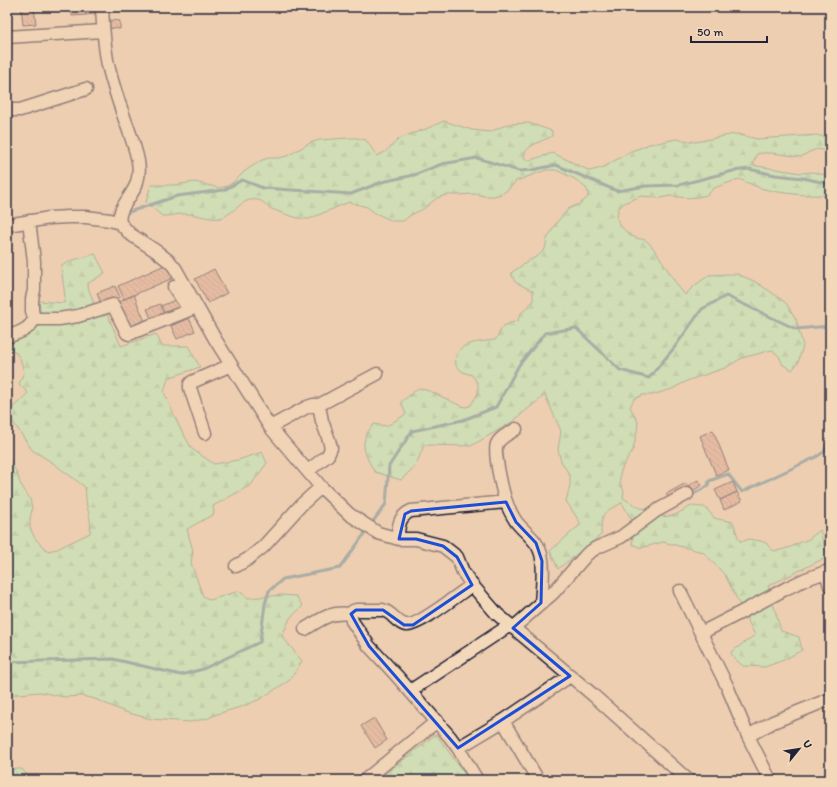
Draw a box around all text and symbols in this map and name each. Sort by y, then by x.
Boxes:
scale bar [691,18,767,44]
text: 50 m [697,25,723,39]
north arrow [779,729,819,769]
text: U [800,738,815,751]

